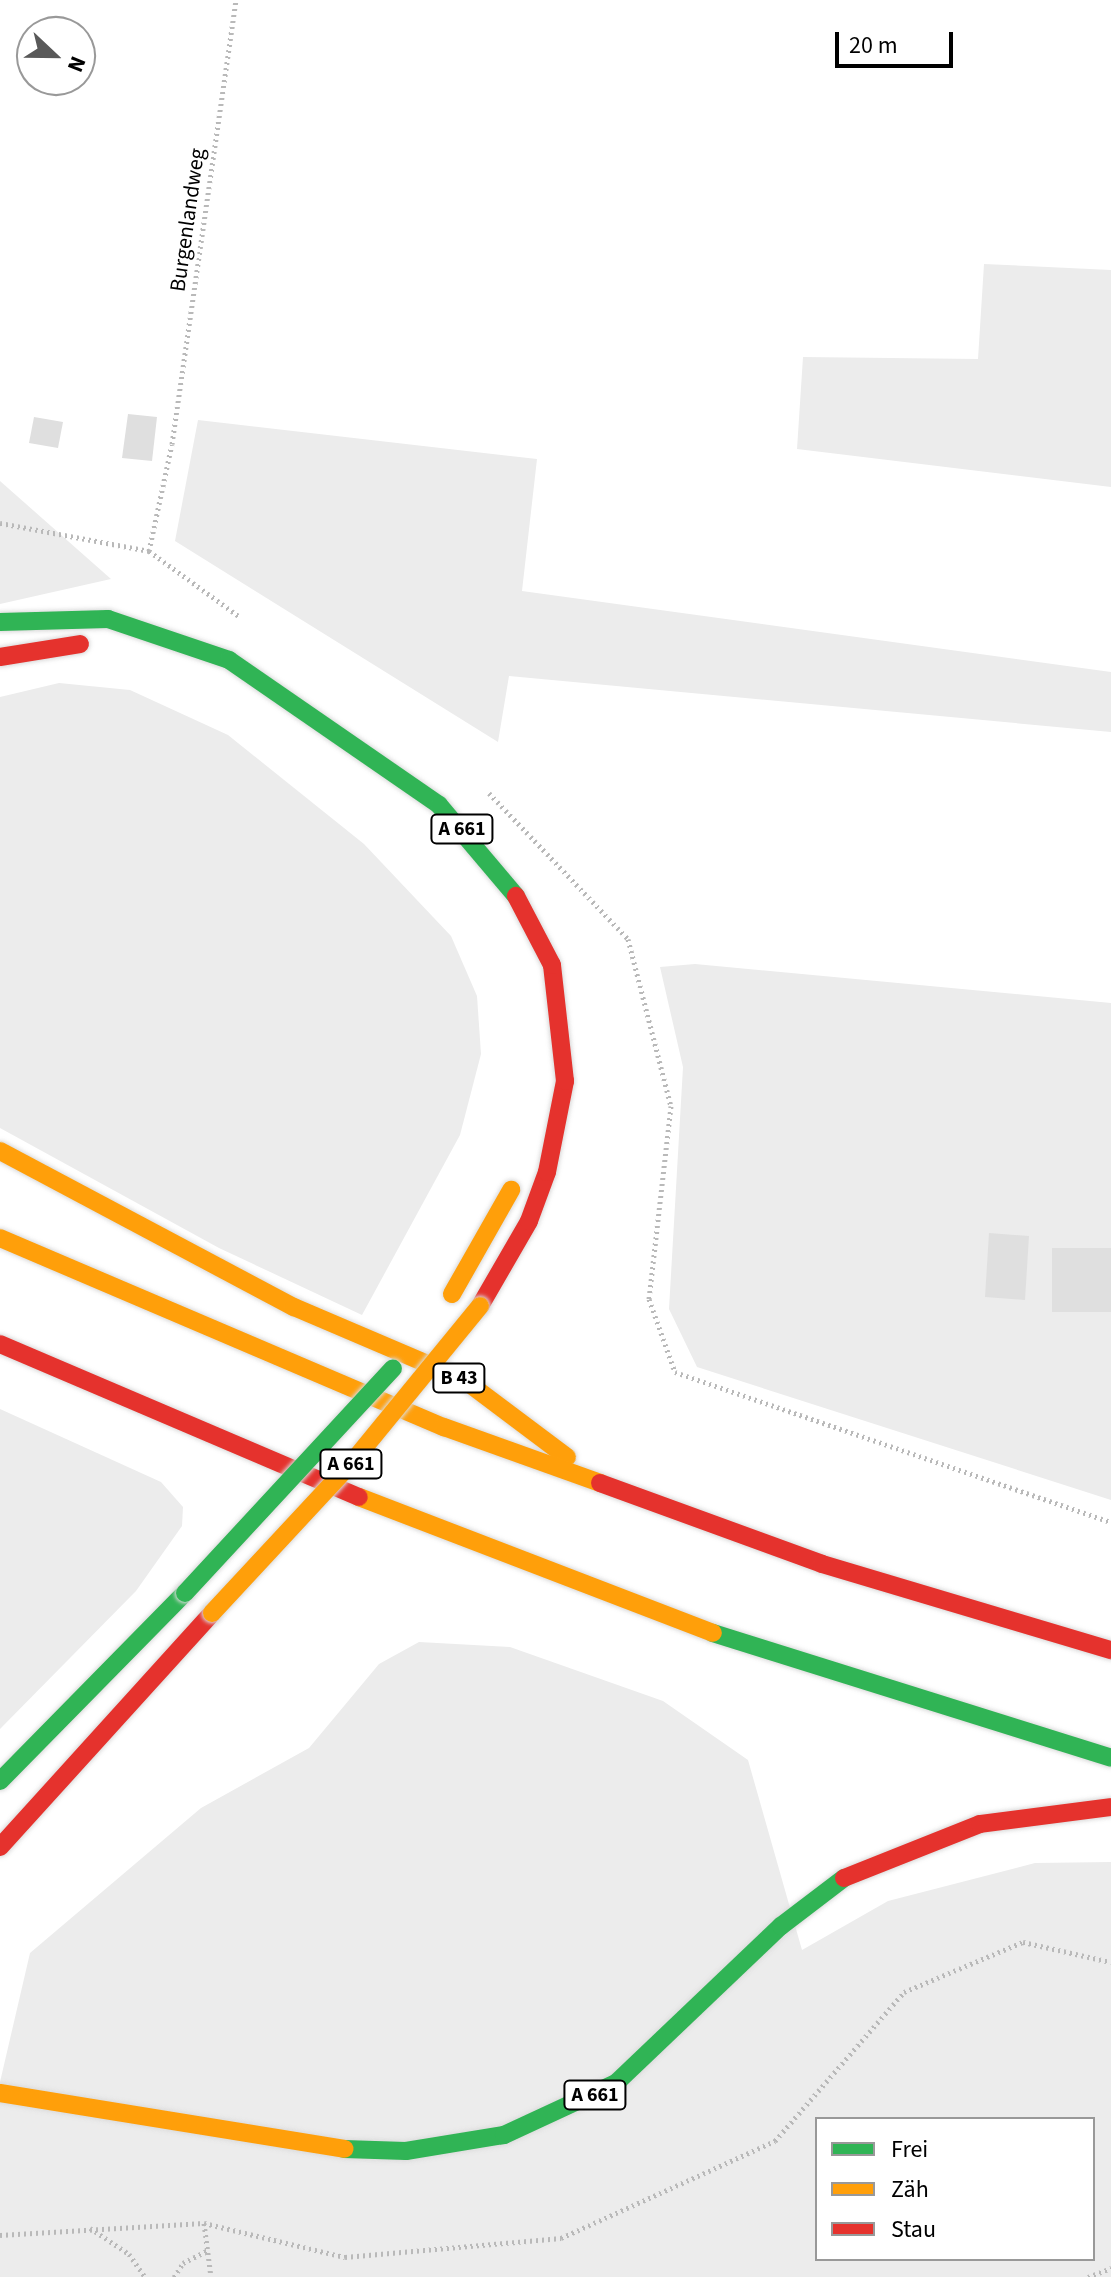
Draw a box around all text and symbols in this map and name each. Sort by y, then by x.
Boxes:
north arrow [16,16,96,96]
scale bar [839,16,957,66]
text: 20 m [849,28,898,63]
text: N [59,51,94,77]
street label: Burgenlandweg [165,147,211,293]
road number: A 661 [430,813,494,845]
road number: B 43 [431,1362,487,1394]
road number: A 661 [319,1448,383,1480]
road number: A 661 [563,2079,627,2111]
legend [815,2117,1095,2261]
text: Frei [891,2132,928,2167]
text: Zäh [891,2172,929,2207]
text: Stau [891,2212,936,2247]

